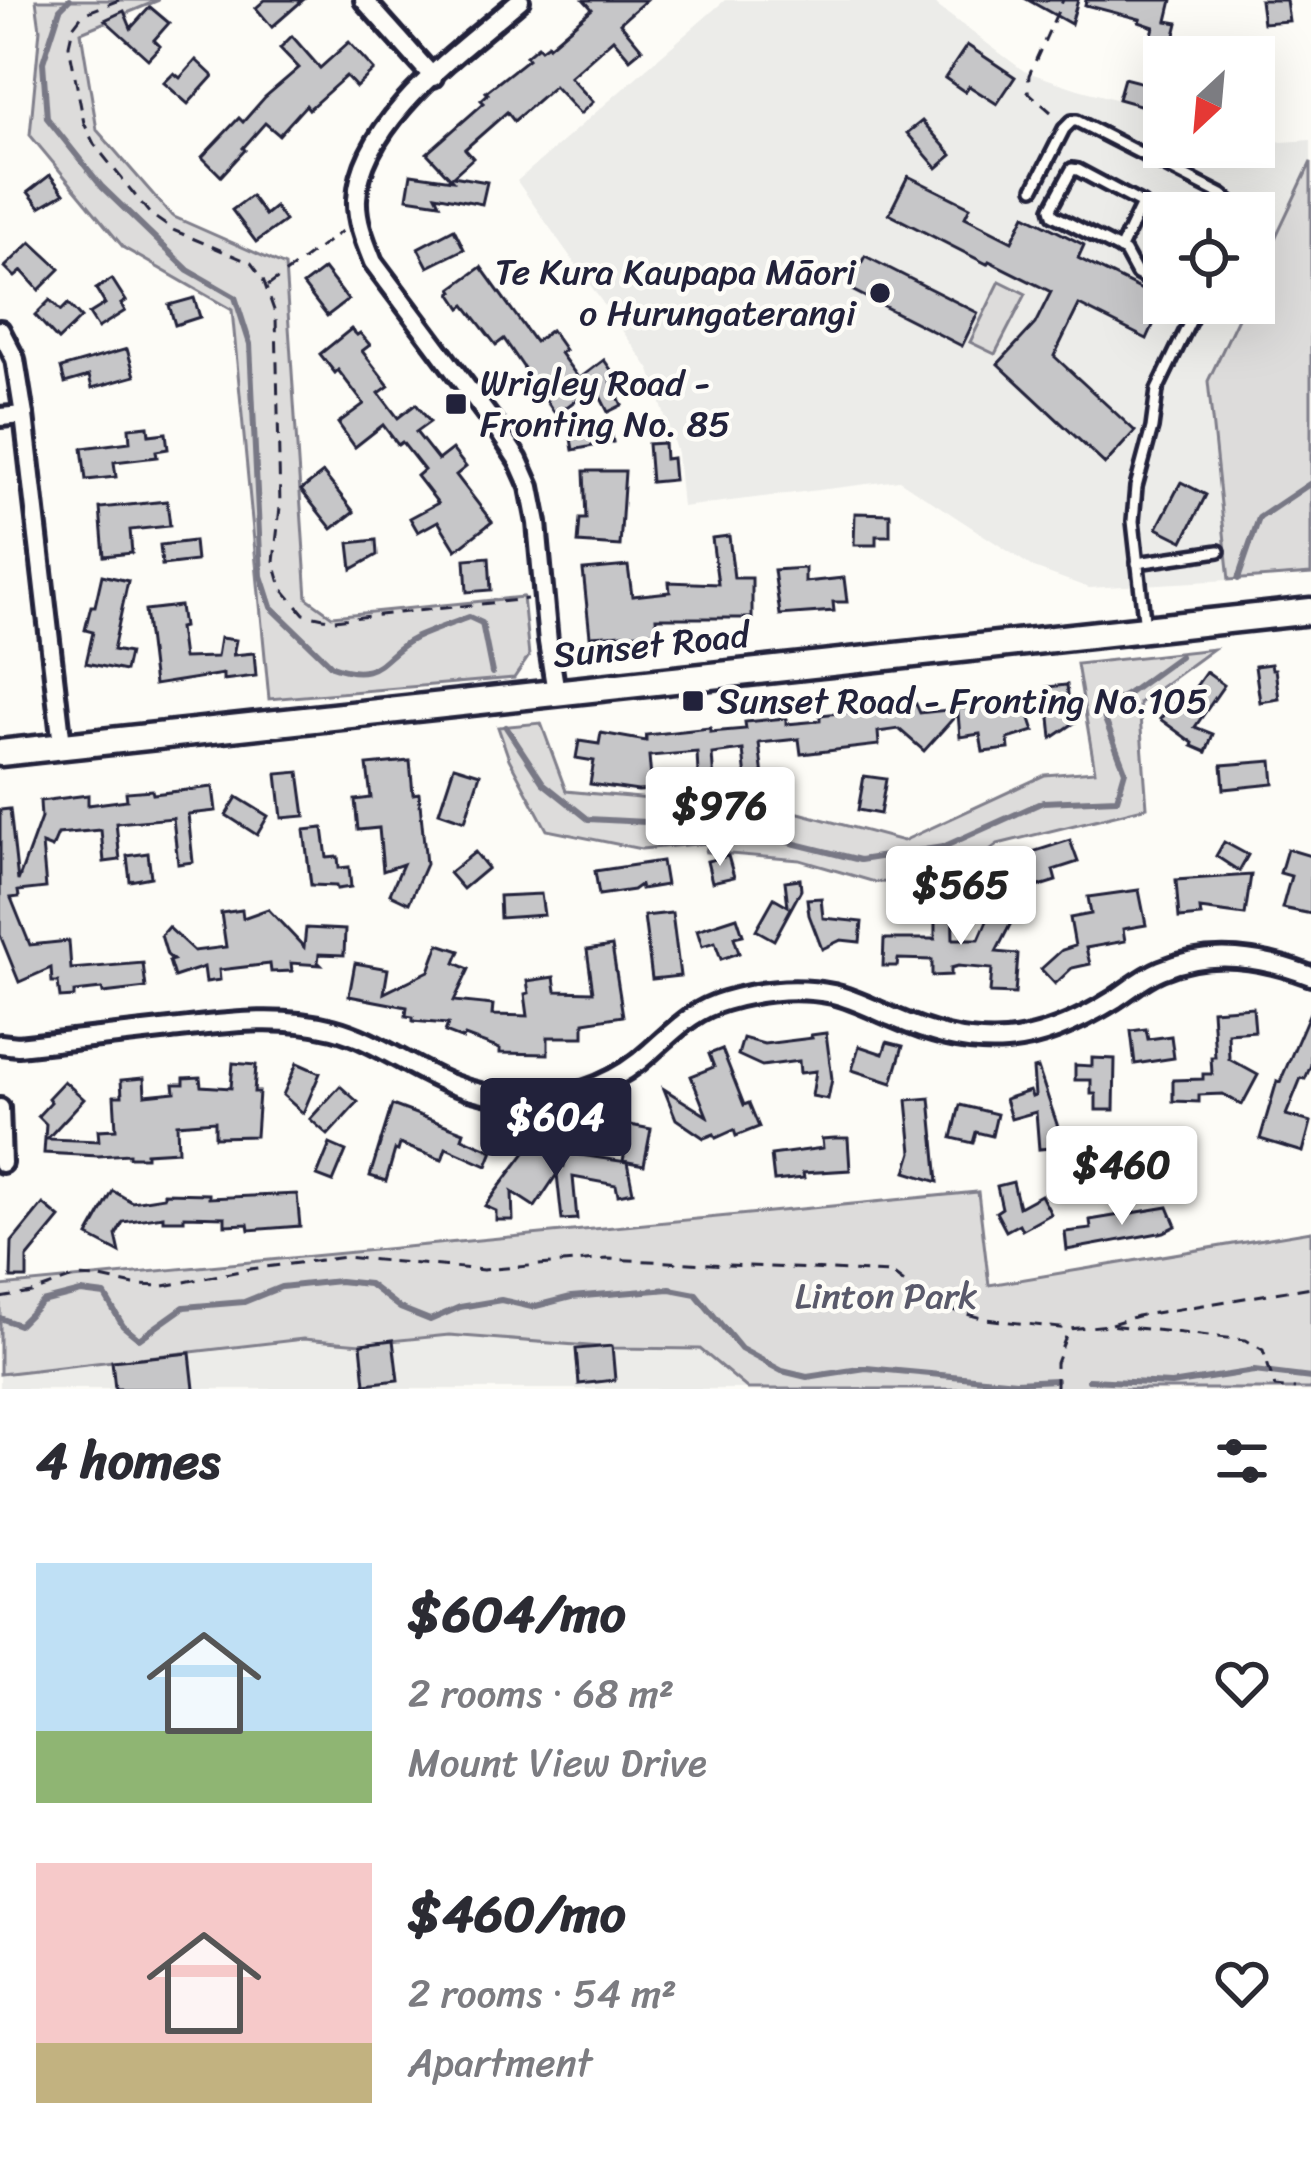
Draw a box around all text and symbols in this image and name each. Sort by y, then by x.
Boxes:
north arrow [1143,36,1275,168]
map controls [1143,36,1275,324]
button: locate [1143,192,1275,324]
place label: Te Kura Kaupapa Māori o Hurungaterangi [495,240,857,345]
marker: Te Kura Kaupapa Māori o Hurungaterangi [867,280,893,306]
place label: Wrigley Road - Fronting No. 85 [480,351,730,456]
marker: Wrigley Road - Fronting No. 85 [443,391,469,417]
street label: Sunset Road [550,603,755,687]
place label: Sunset Road - Fronting No.105 [717,669,1208,733]
marker: Sunset Road - Fronting No.105 [680,688,706,714]
pin: $976 [649,767,791,869]
text: $976 [673,771,767,840]
pin: $565 [890,846,1032,948]
text: $565 [913,850,1009,919]
pin: $604 [485,1078,627,1180]
text: $604 [507,1082,605,1151]
pin: $460 [1051,1126,1193,1228]
text: $460 [1073,1130,1171,1199]
park label: Linton Park [795,1264,977,1328]
text: 4 homes [36,1416,220,1506]
icon: filters [1209,1428,1275,1494]
text: $604/mo [408,1569,626,1659]
icon: home [132,1611,276,1755]
icon: heart [1209,1650,1275,1716]
text: 2 rooms · 68 m² [408,1659,674,1728]
text: Mount View Drive [408,1728,707,1797]
text: $460/mo [408,1869,626,1959]
icon: home [132,1911,276,2055]
icon: heart [1209,1950,1275,2016]
text: 2 rooms · 54 m² [408,1959,677,2028]
text: Apartment [408,2028,592,2097]

